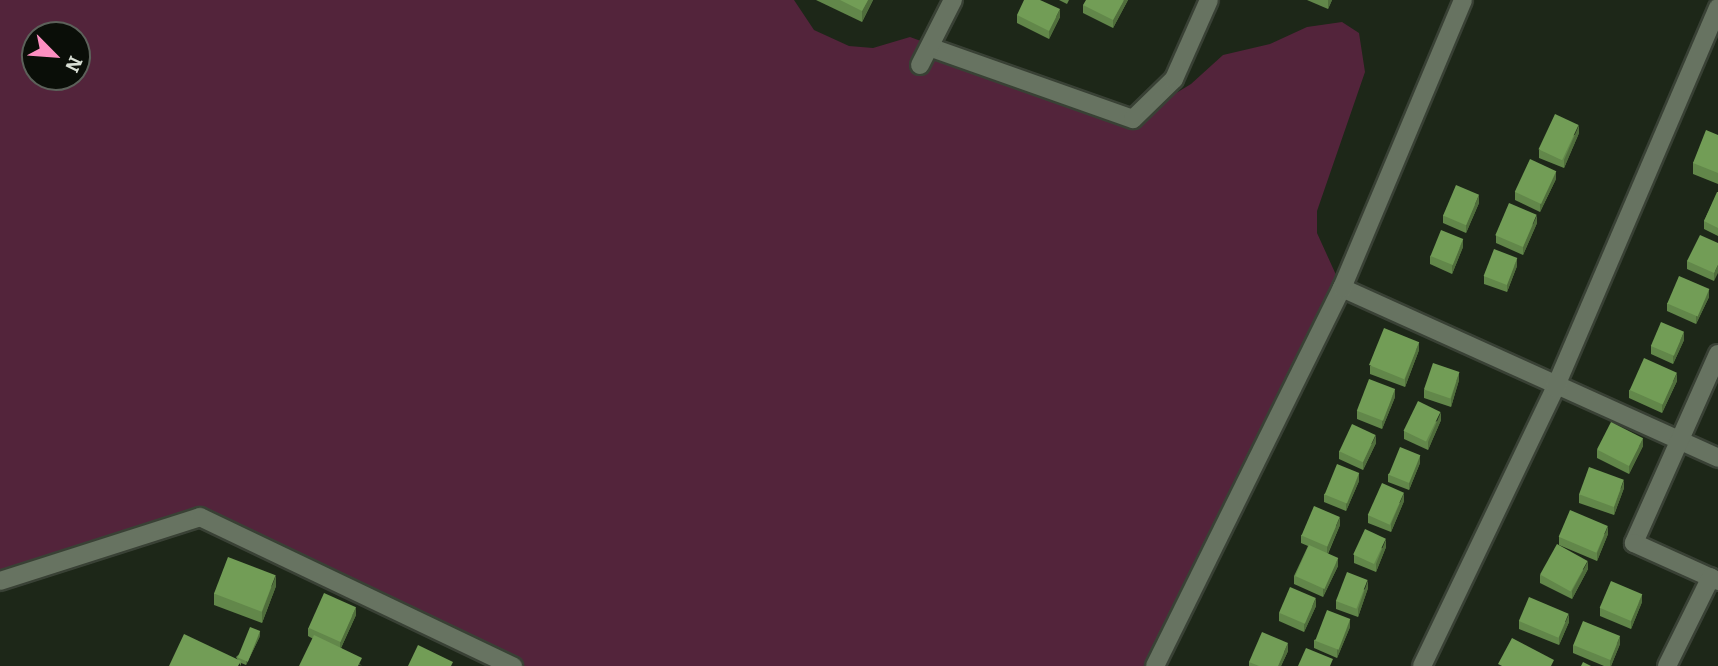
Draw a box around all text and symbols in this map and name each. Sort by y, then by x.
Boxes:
north arrow [21,21,91,91]
text: N [60,53,87,76]

